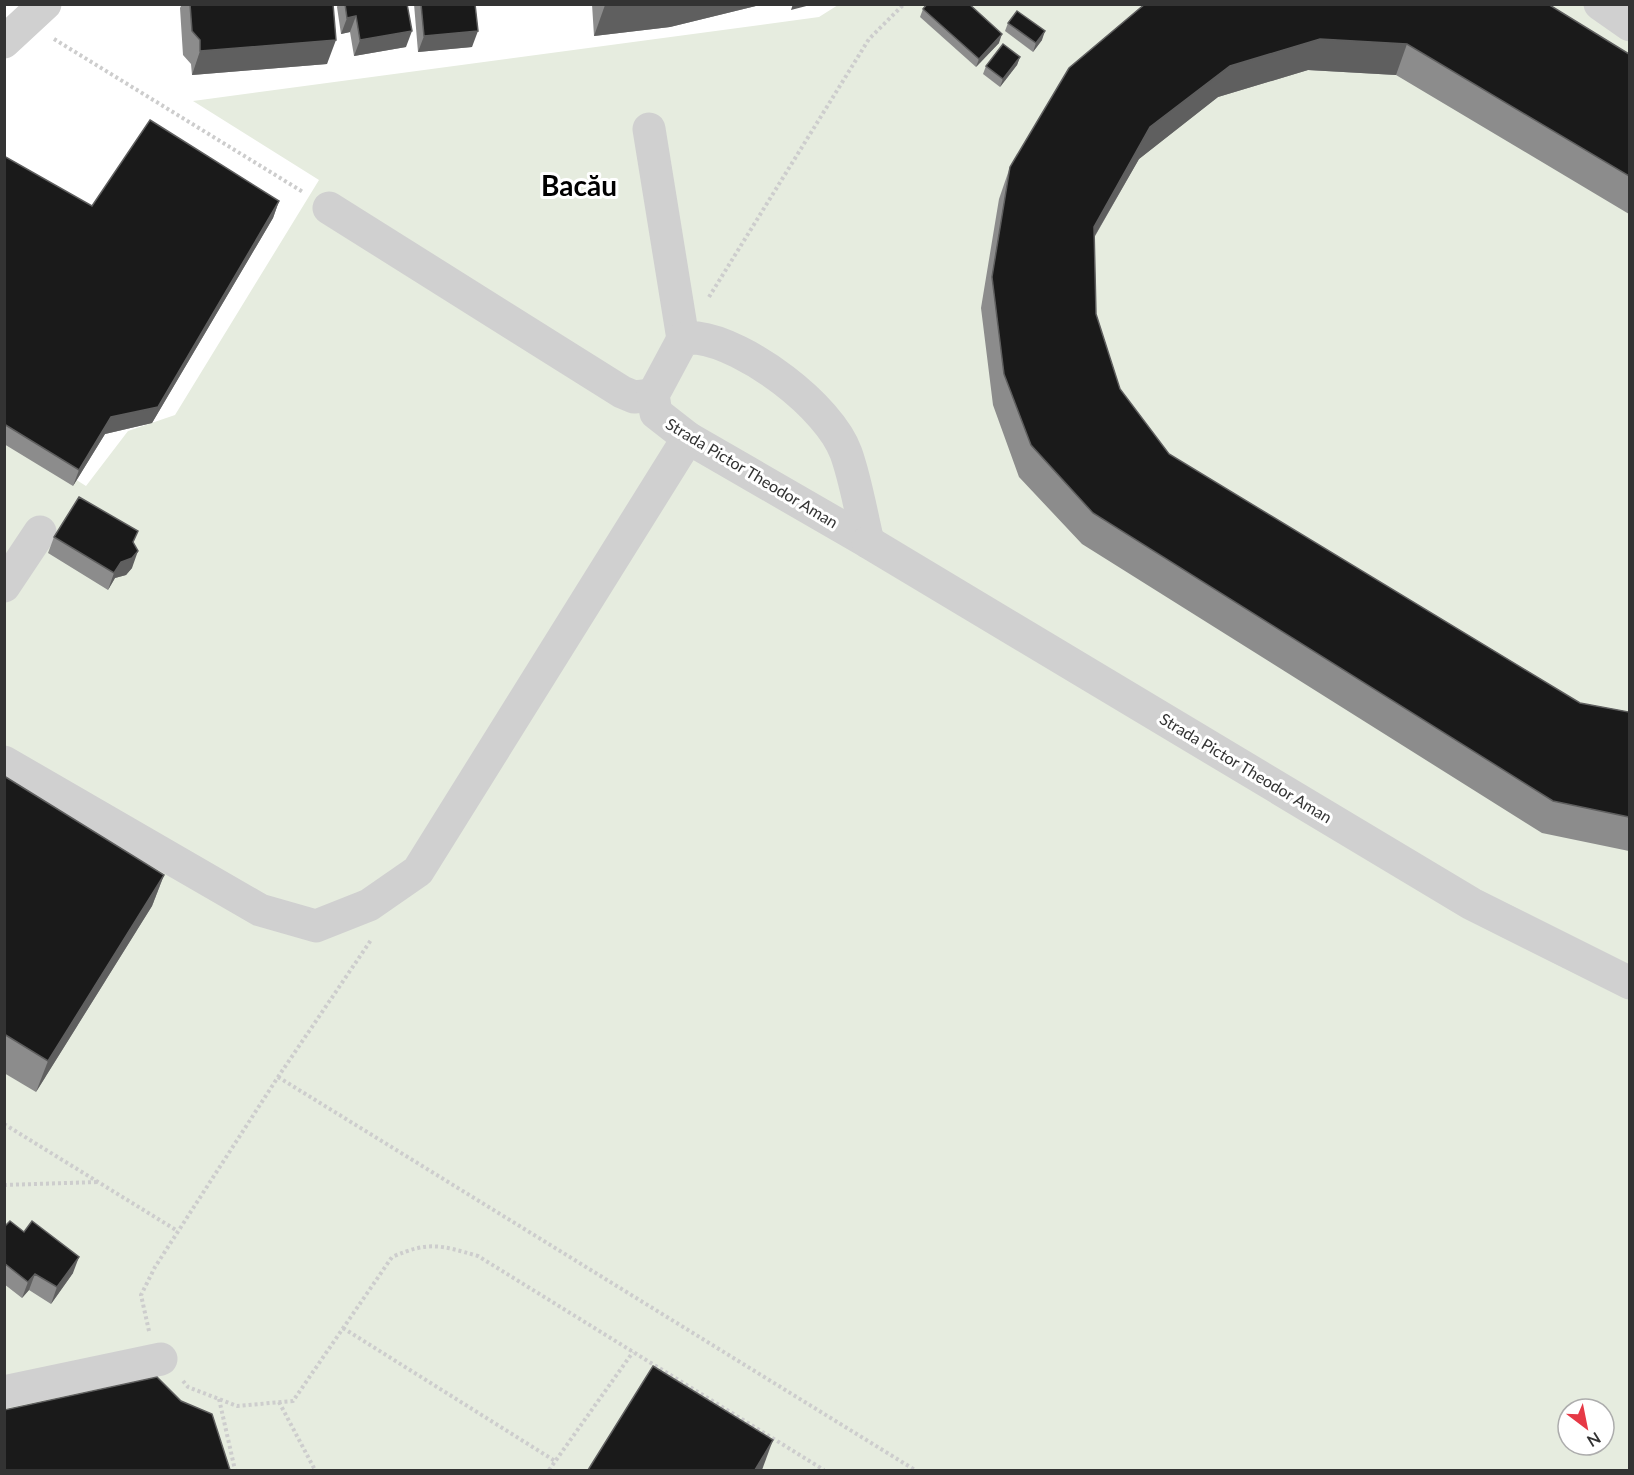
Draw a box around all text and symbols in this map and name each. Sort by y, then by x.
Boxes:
district label: Bacău [541,168,617,202]
street label: Strada Pictor Theodor Aman [663,414,842,532]
street label: Strada Pictor Theodor Aman [1157,709,1336,827]
north arrow [1556,1397,1616,1457]
text: N [1584,1429,1604,1451]

